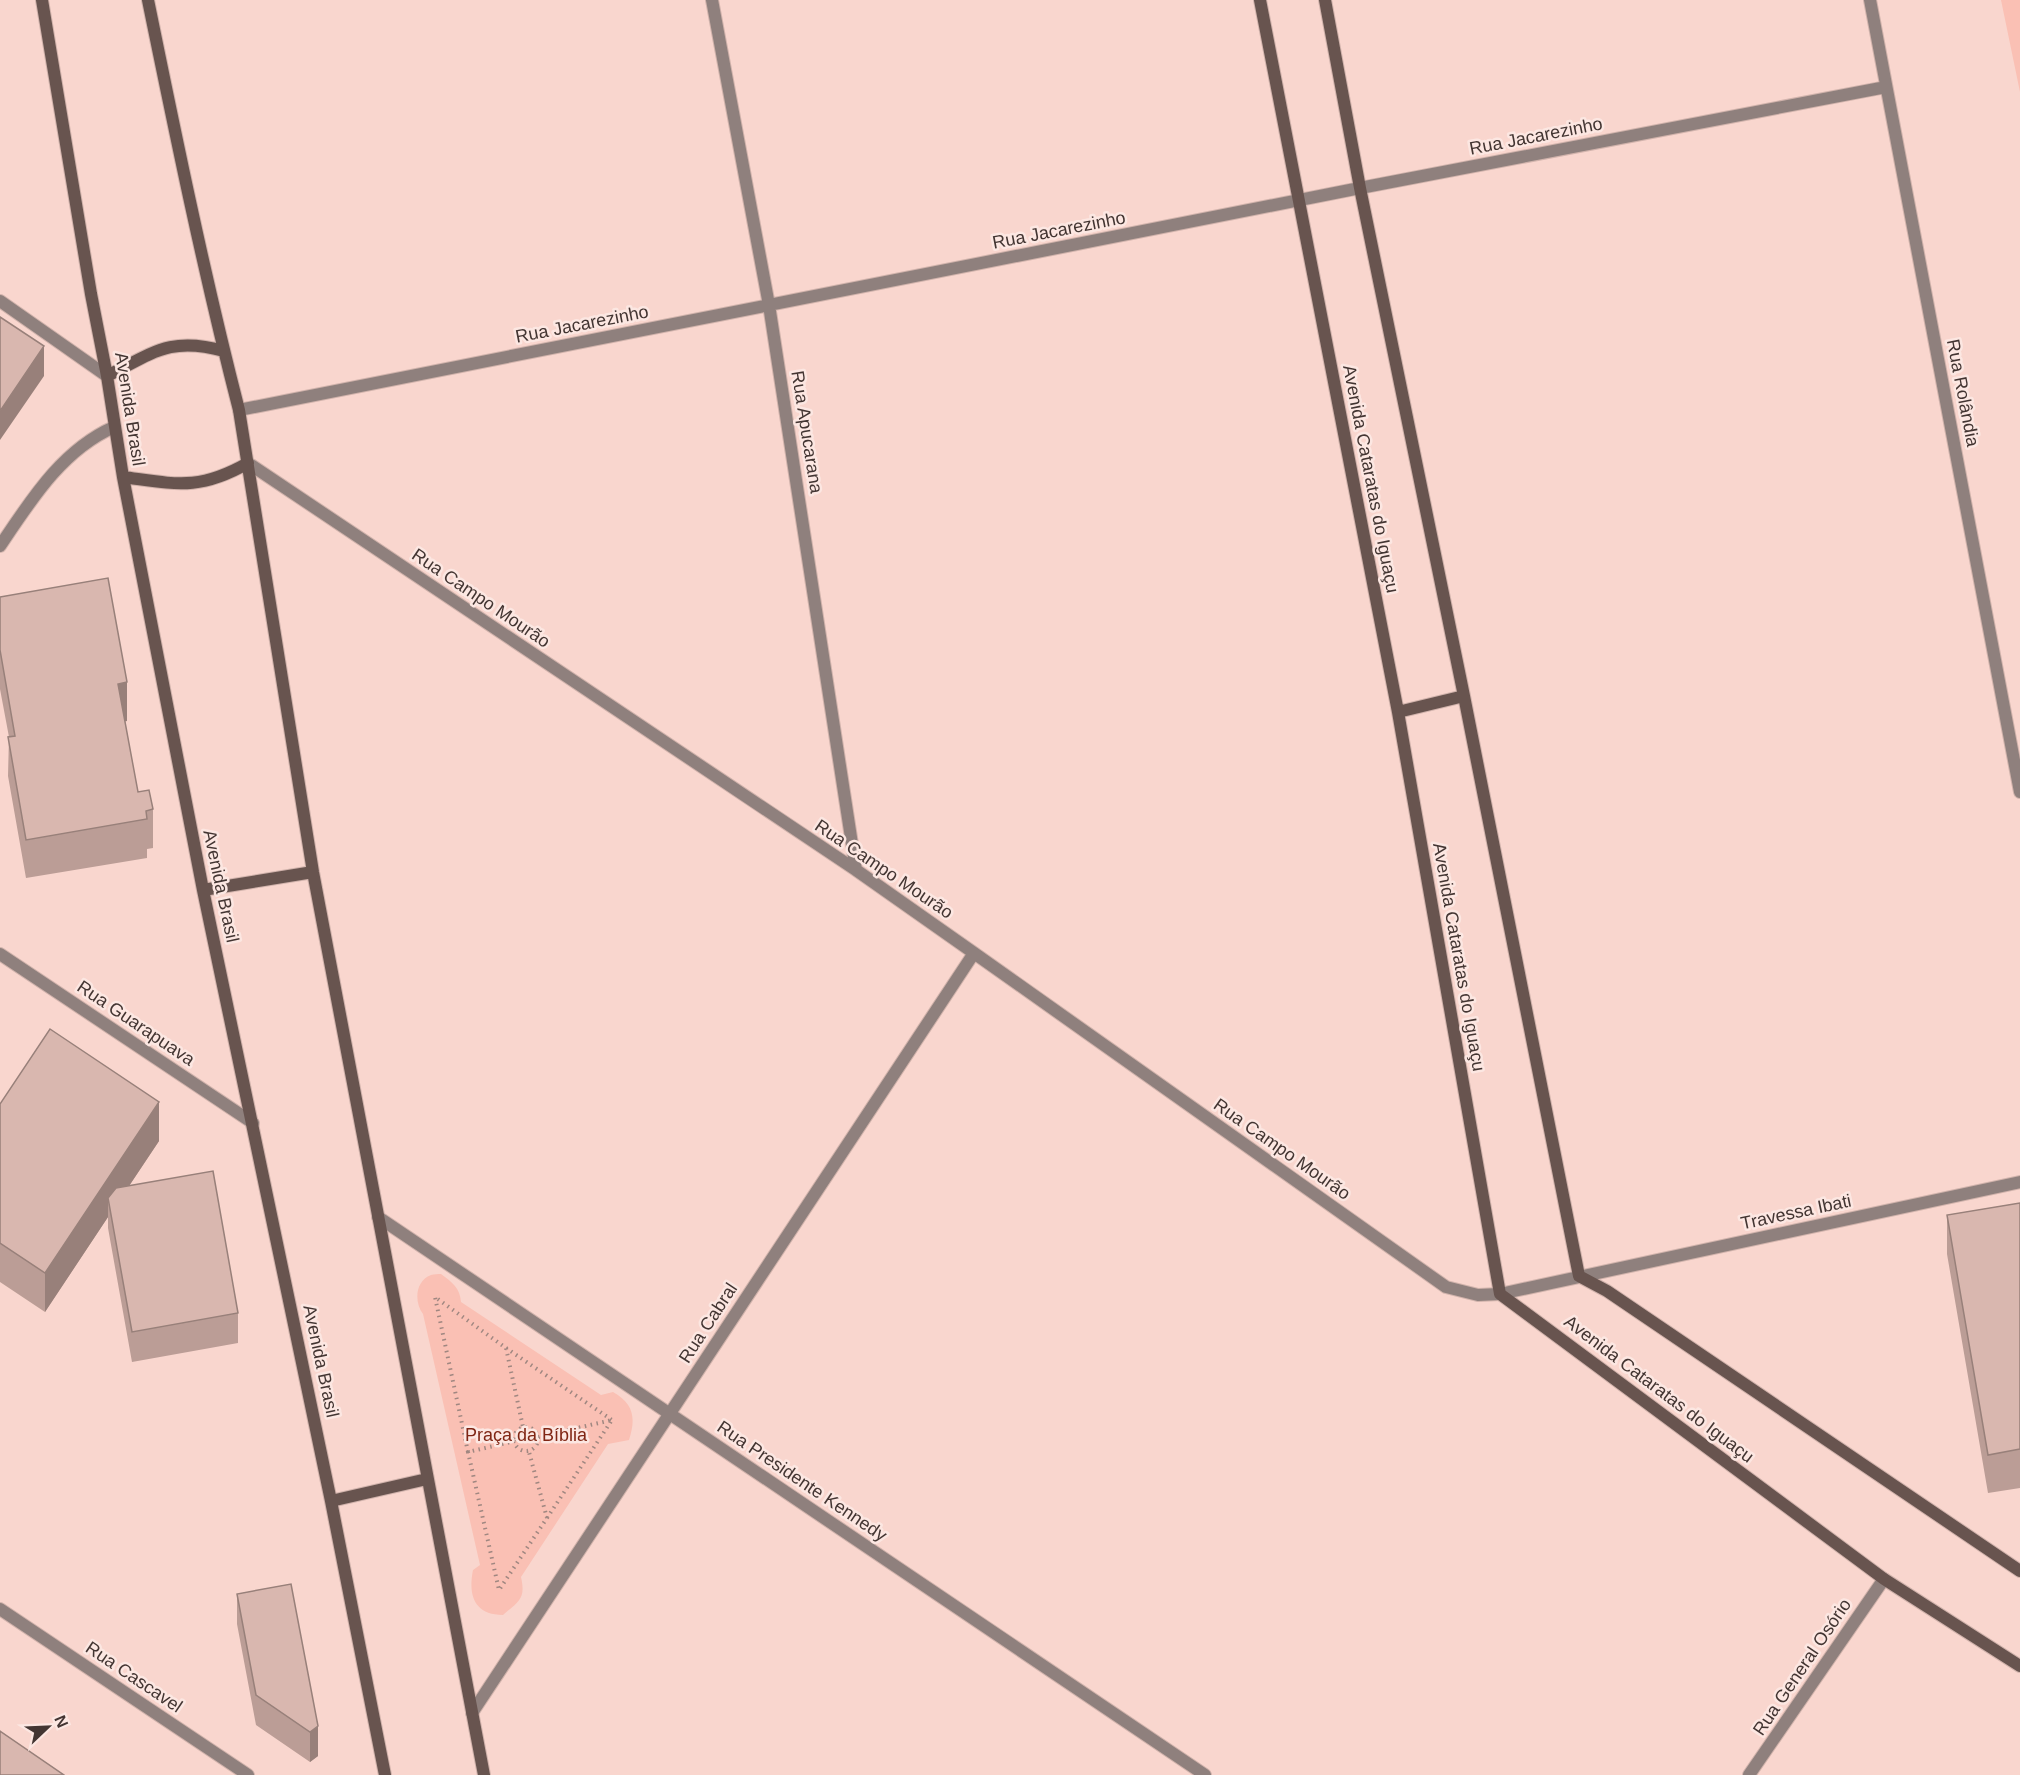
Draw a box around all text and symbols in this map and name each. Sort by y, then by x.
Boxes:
street label: Rua Jacarezinho [1468,113,1604,159]
street label: Rua Jacarezinho [991,207,1127,253]
street label: Rua Jacarezinho [514,301,650,347]
street label: Rua Rolândia [1943,338,1983,449]
street label: Avenida Brasil [111,351,149,467]
street label: Avenida Cataratas do Iguaçu [1339,363,1403,595]
street label: Rua Apucarana [787,369,827,496]
street label: Rua Campo Mourão [408,544,554,652]
street label: Rua Campo Mourão [811,815,957,923]
street label: Avenida Brasil [199,828,243,944]
street label: Avenida Cataratas do Iguaçu [1429,841,1489,1073]
street label: Rua Guarapuava [74,976,199,1070]
street label: Rua Campo Mourão [1210,1094,1354,1204]
street label: Travessa Ibati [1739,1191,1853,1233]
street label: Rua Cabral [675,1279,741,1367]
street label: Avenida Brasil [299,1303,343,1419]
street label: Avenida Cataratas do Iguaçu [1560,1311,1758,1467]
street label: Rua Presidente Kennedy [713,1417,891,1545]
park label: Praça da Bíblia [465,1425,588,1445]
street label: Rua General Osório [1749,1595,1855,1739]
street label: Rua Cascavel [82,1637,186,1717]
north arrow [18,1697,78,1757]
text: N [51,1713,71,1730]

